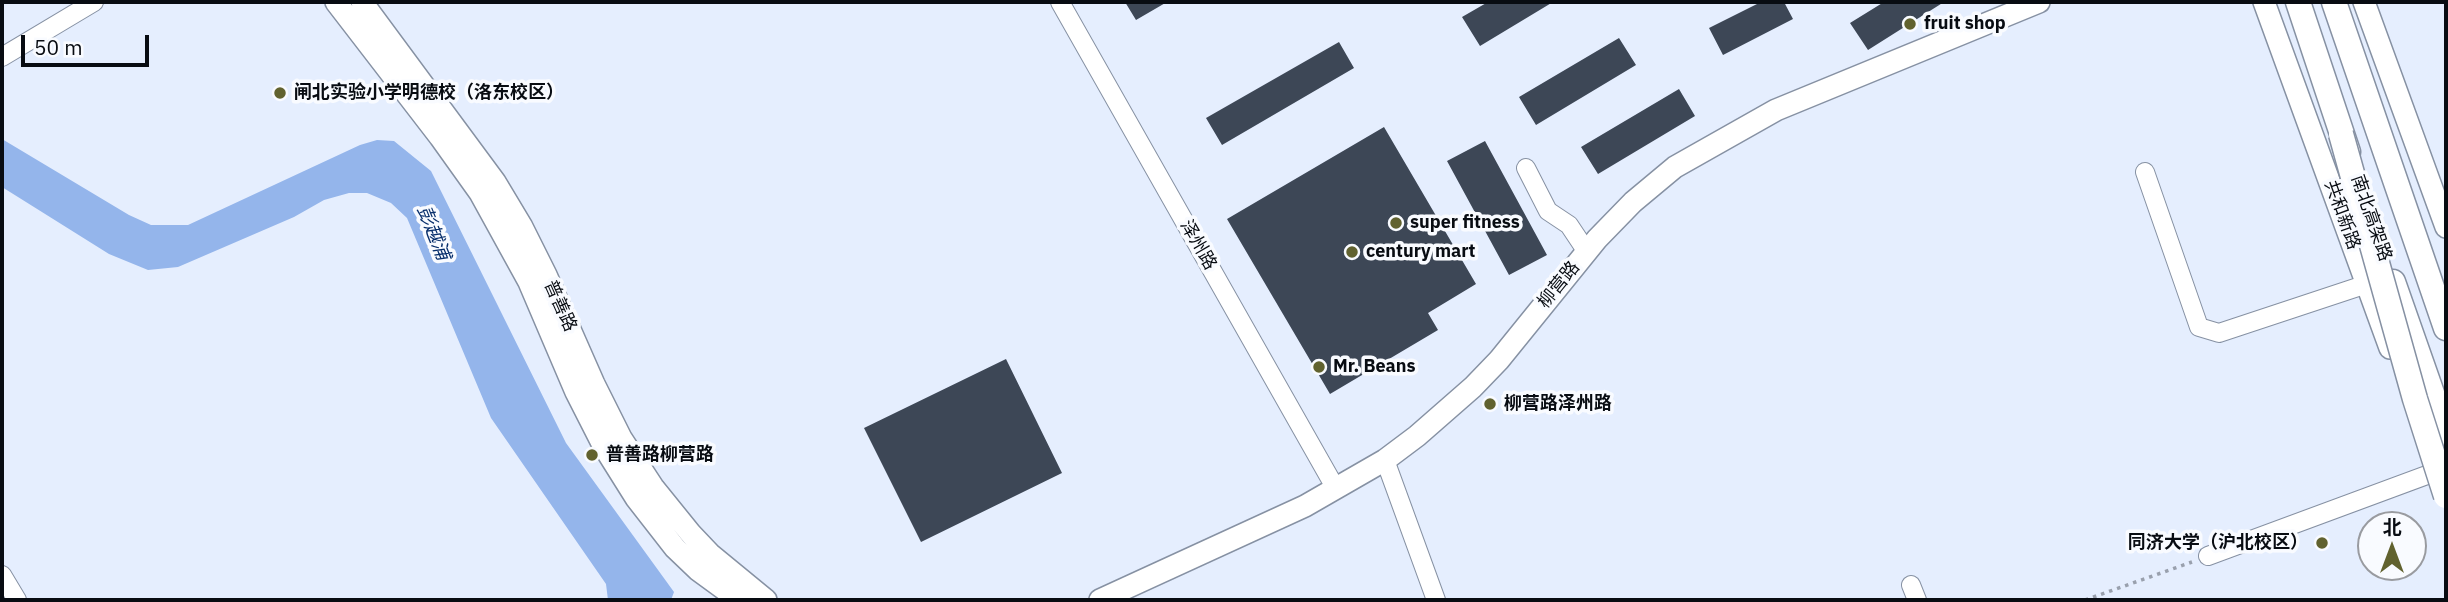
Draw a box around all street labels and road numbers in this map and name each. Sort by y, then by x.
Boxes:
street label: 南北高架路 [2346,172,2396,264]
street label: 共和新路 [2320,177,2364,253]
street label: 泽州路 [1175,216,1221,274]
street label: 柳营路 [1534,257,1584,313]
street label: 普善路 [539,277,581,335]

